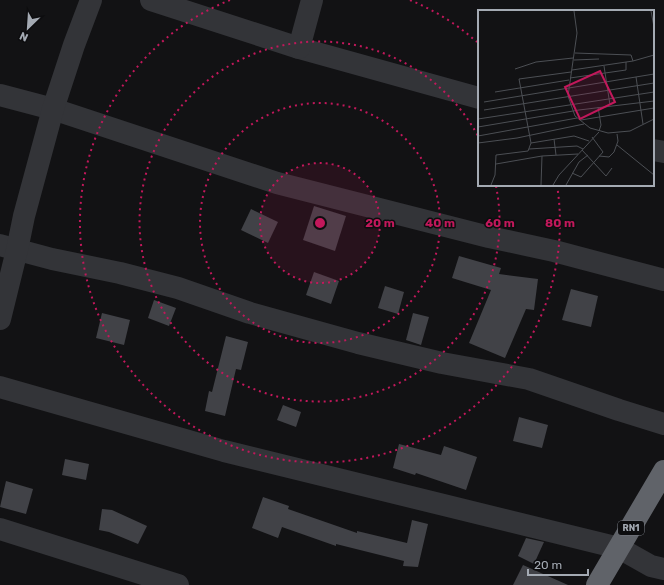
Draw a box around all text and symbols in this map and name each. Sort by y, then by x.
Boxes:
north arrow [8,8,48,48]
inset map [478,10,654,186]
text: N [18,29,30,44]
centre of rings [313,216,327,230]
text: 20 m [365,216,395,230]
text: 40 m [425,216,455,230]
text: 60 m [485,216,515,230]
text: 80 m [545,216,575,230]
road number: RN1 [618,521,644,535]
scale bar [528,551,588,577]
text: 20 m [534,558,562,572]

